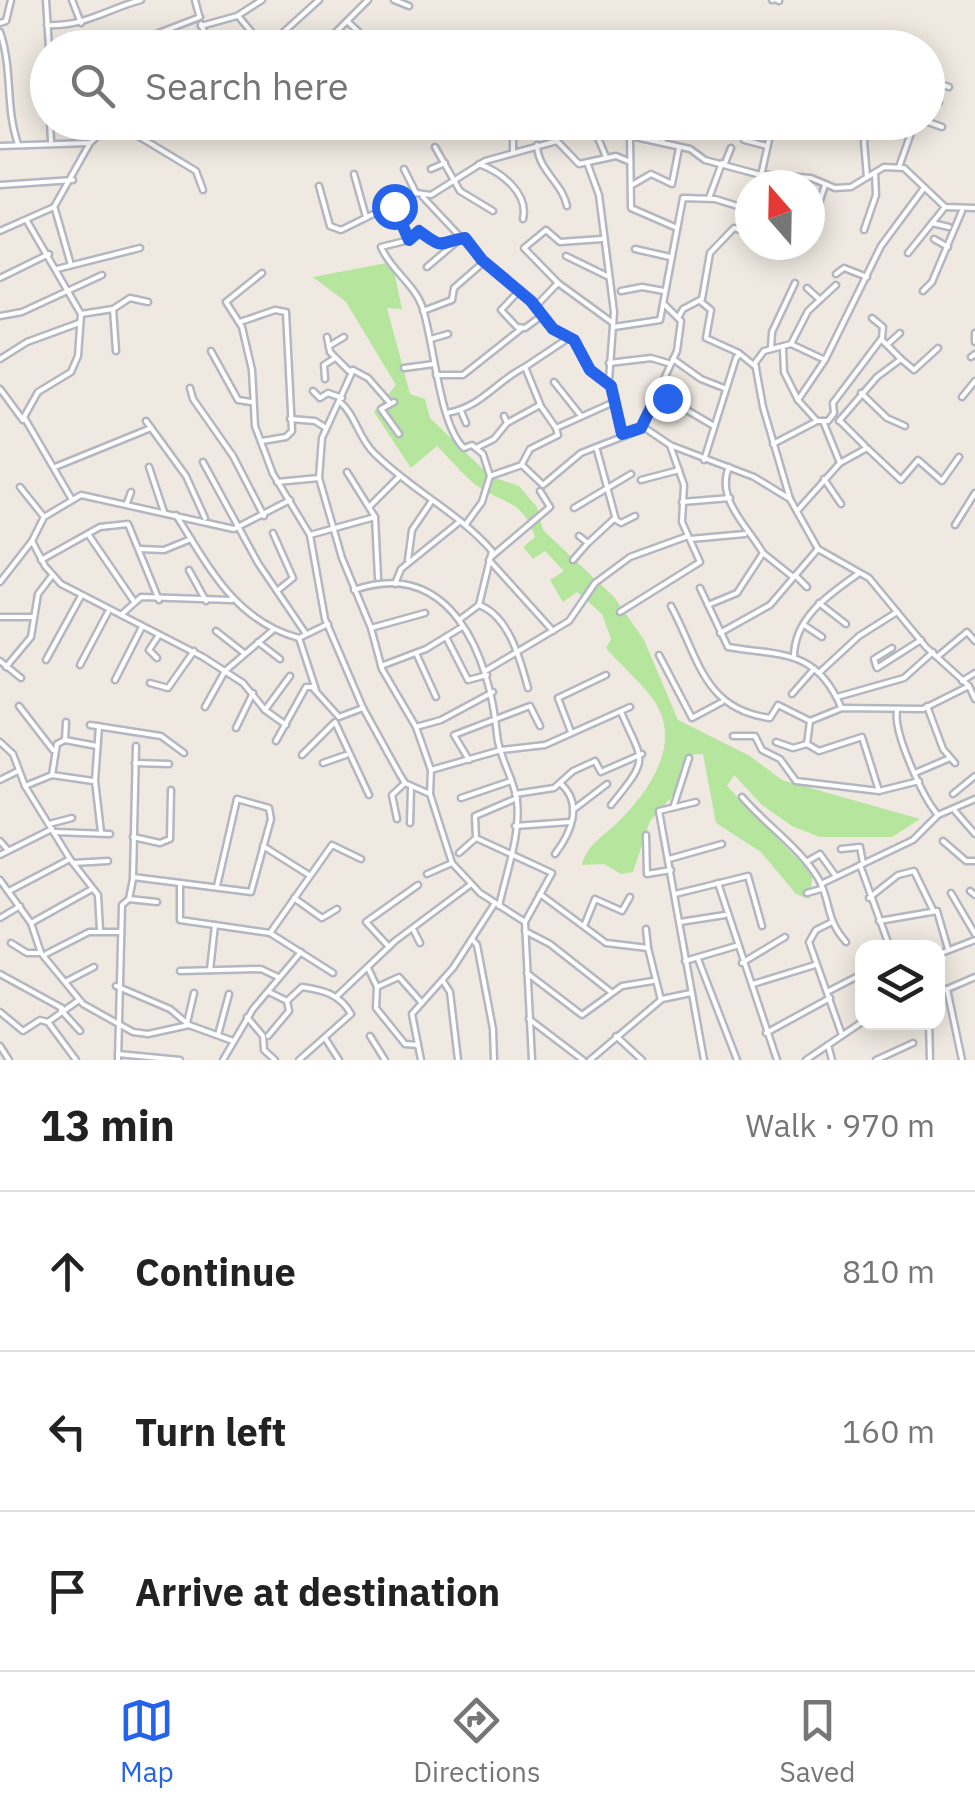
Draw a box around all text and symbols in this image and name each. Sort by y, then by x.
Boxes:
search box [30,30,945,140]
icon: search [65,58,120,113]
text: Search here [145,61,349,110]
north arrow [735,170,825,260]
route start [372,184,418,230]
route end [645,376,691,422]
map controls [855,940,945,1030]
button: layers [855,940,945,1030]
text: 13 min [40,1098,175,1153]
text: Walk · 970 m [746,1104,935,1146]
icon: ahead [40,1244,95,1299]
text: Continue [135,1247,296,1296]
text: 810 m [842,1250,935,1292]
icon: left [40,1404,95,1459]
text: Turn left [135,1407,286,1456]
text: 160 m [842,1410,935,1452]
icon: arrive [40,1564,95,1619]
text: Arrive at destination [135,1567,500,1616]
tab: Map [119,1693,174,1790]
tab: Directions [413,1693,541,1790]
tab: Saved [779,1693,856,1790]

